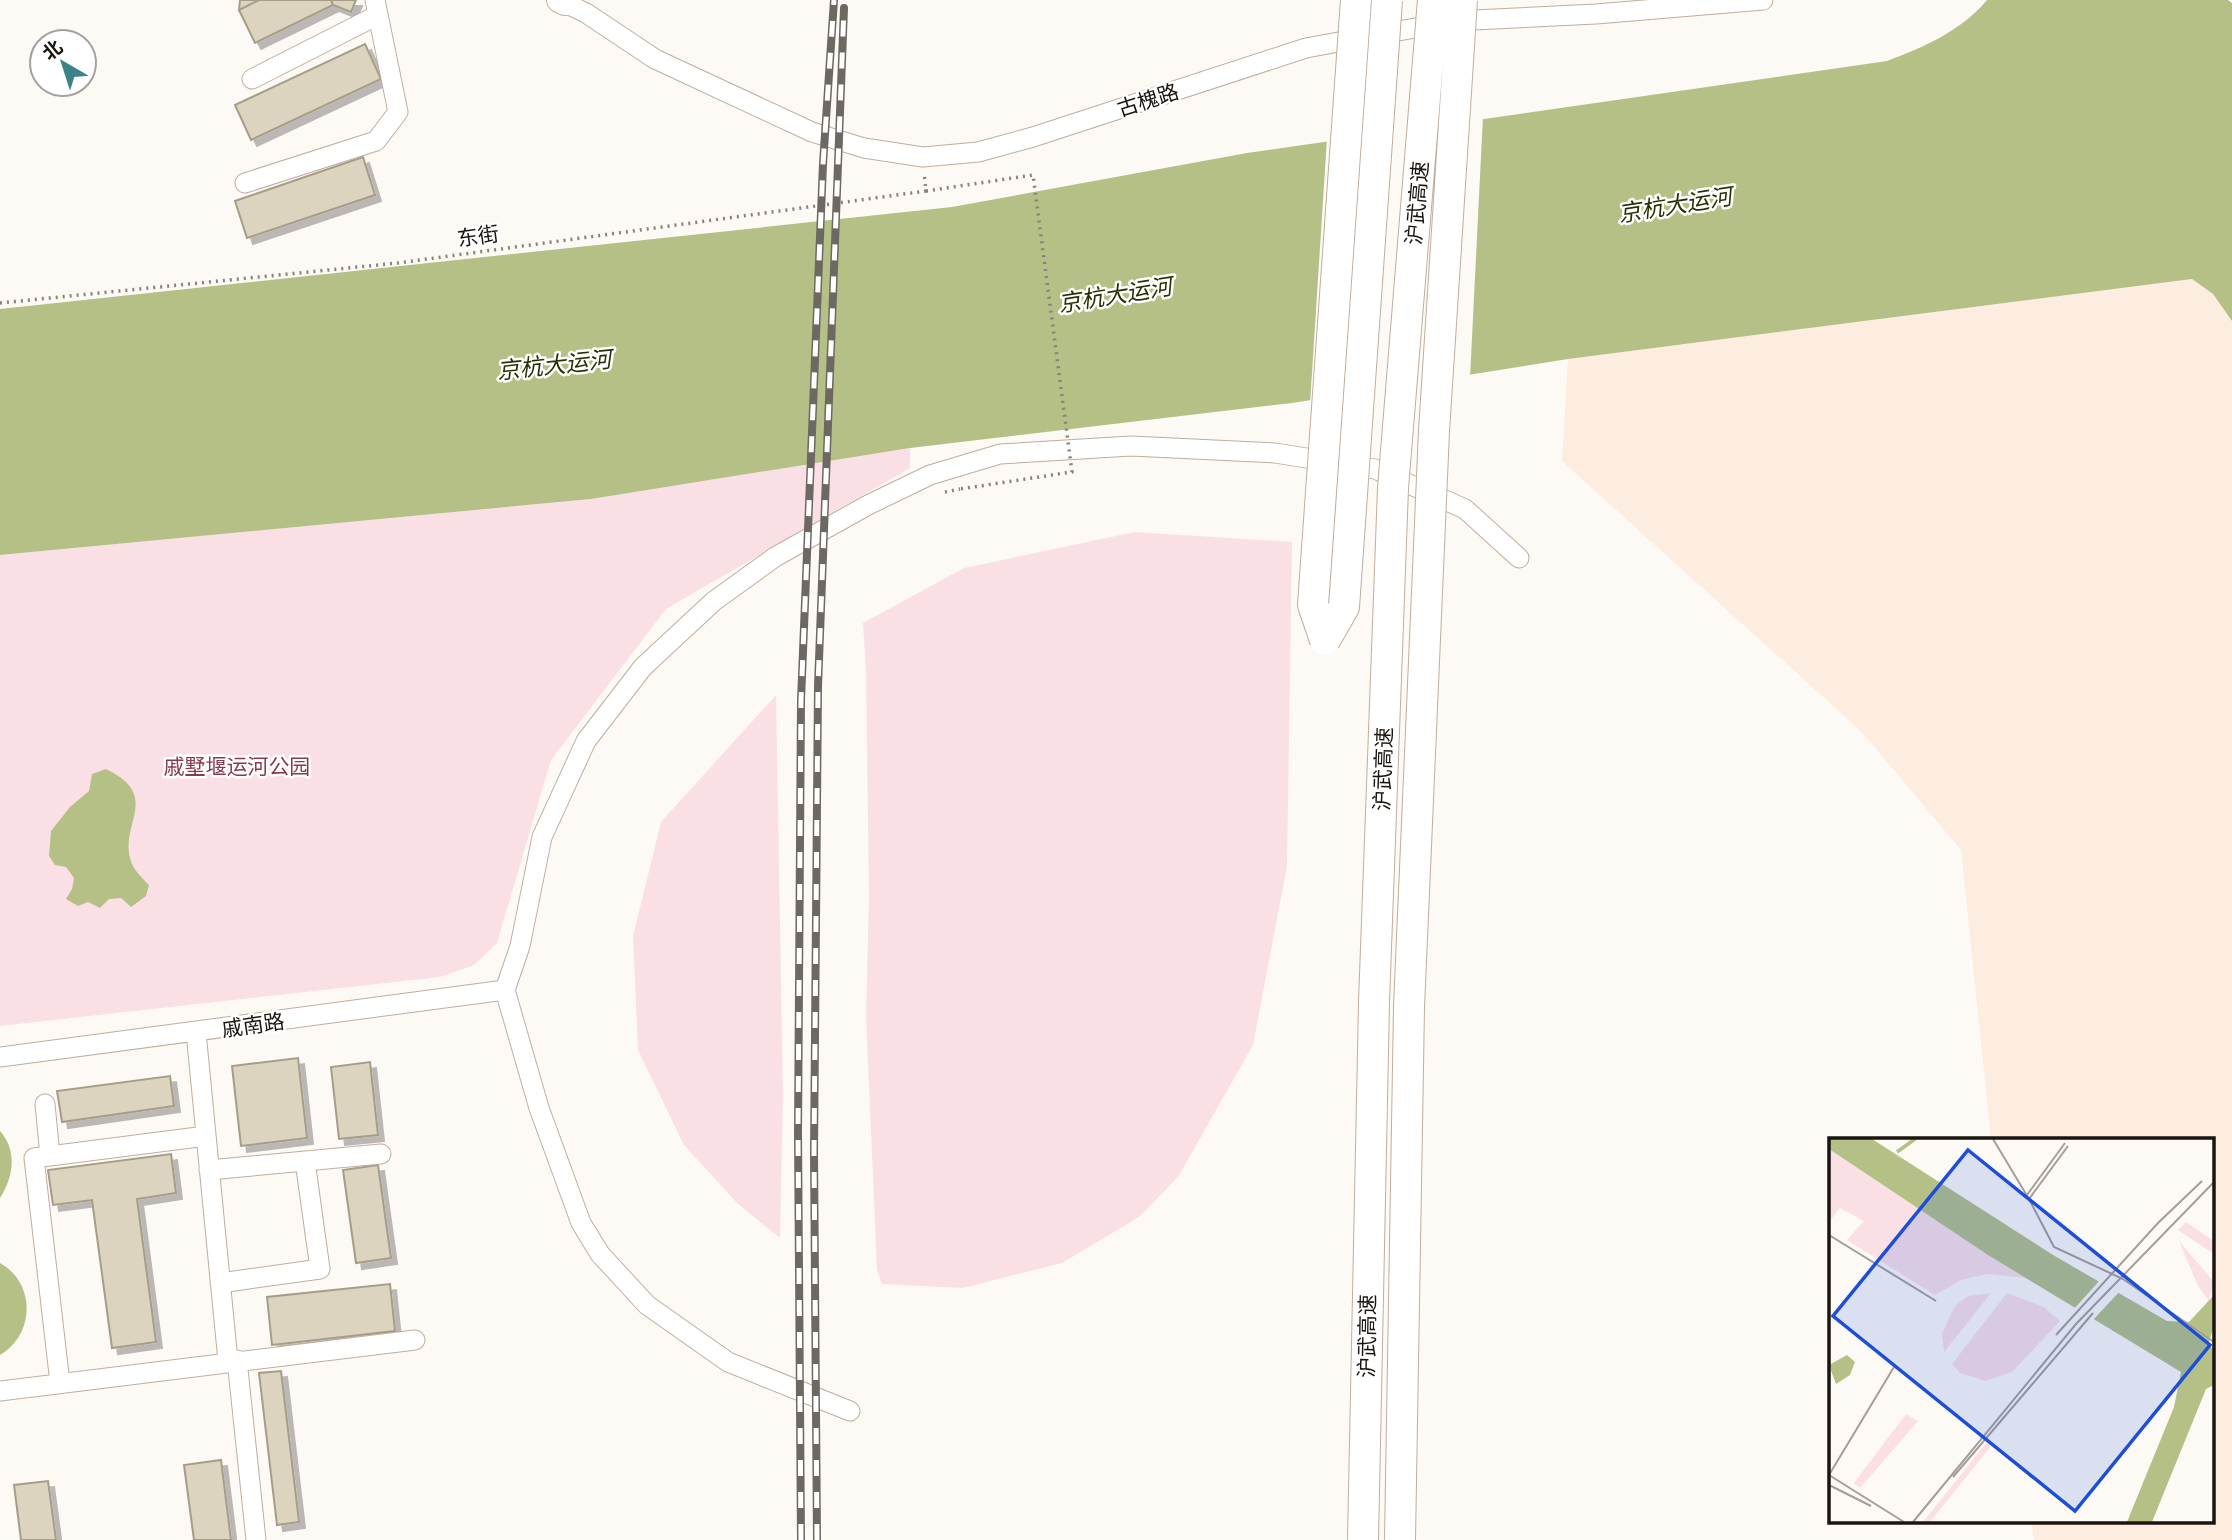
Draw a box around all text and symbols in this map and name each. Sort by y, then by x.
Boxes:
north arrow [28,28,98,98]
text: 北 [37,34,68,66]
street label: 古槐路 [1114,77,1182,123]
street label: 沪武高速 [1400,160,1434,246]
water label: 京杭大运河 [1616,181,1738,229]
street label: 东街 [455,220,501,252]
water label: 京杭大运河 [1056,271,1178,319]
water label: 京杭大运河 [495,344,617,386]
street label: 沪武高速 [1368,727,1398,811]
park label: 戚墅堰运河公园 [164,753,311,780]
street label: 戚南路 [220,1007,286,1043]
inset map [1829,1138,2214,1522]
street label: 沪武高速 [1353,1294,1381,1378]

